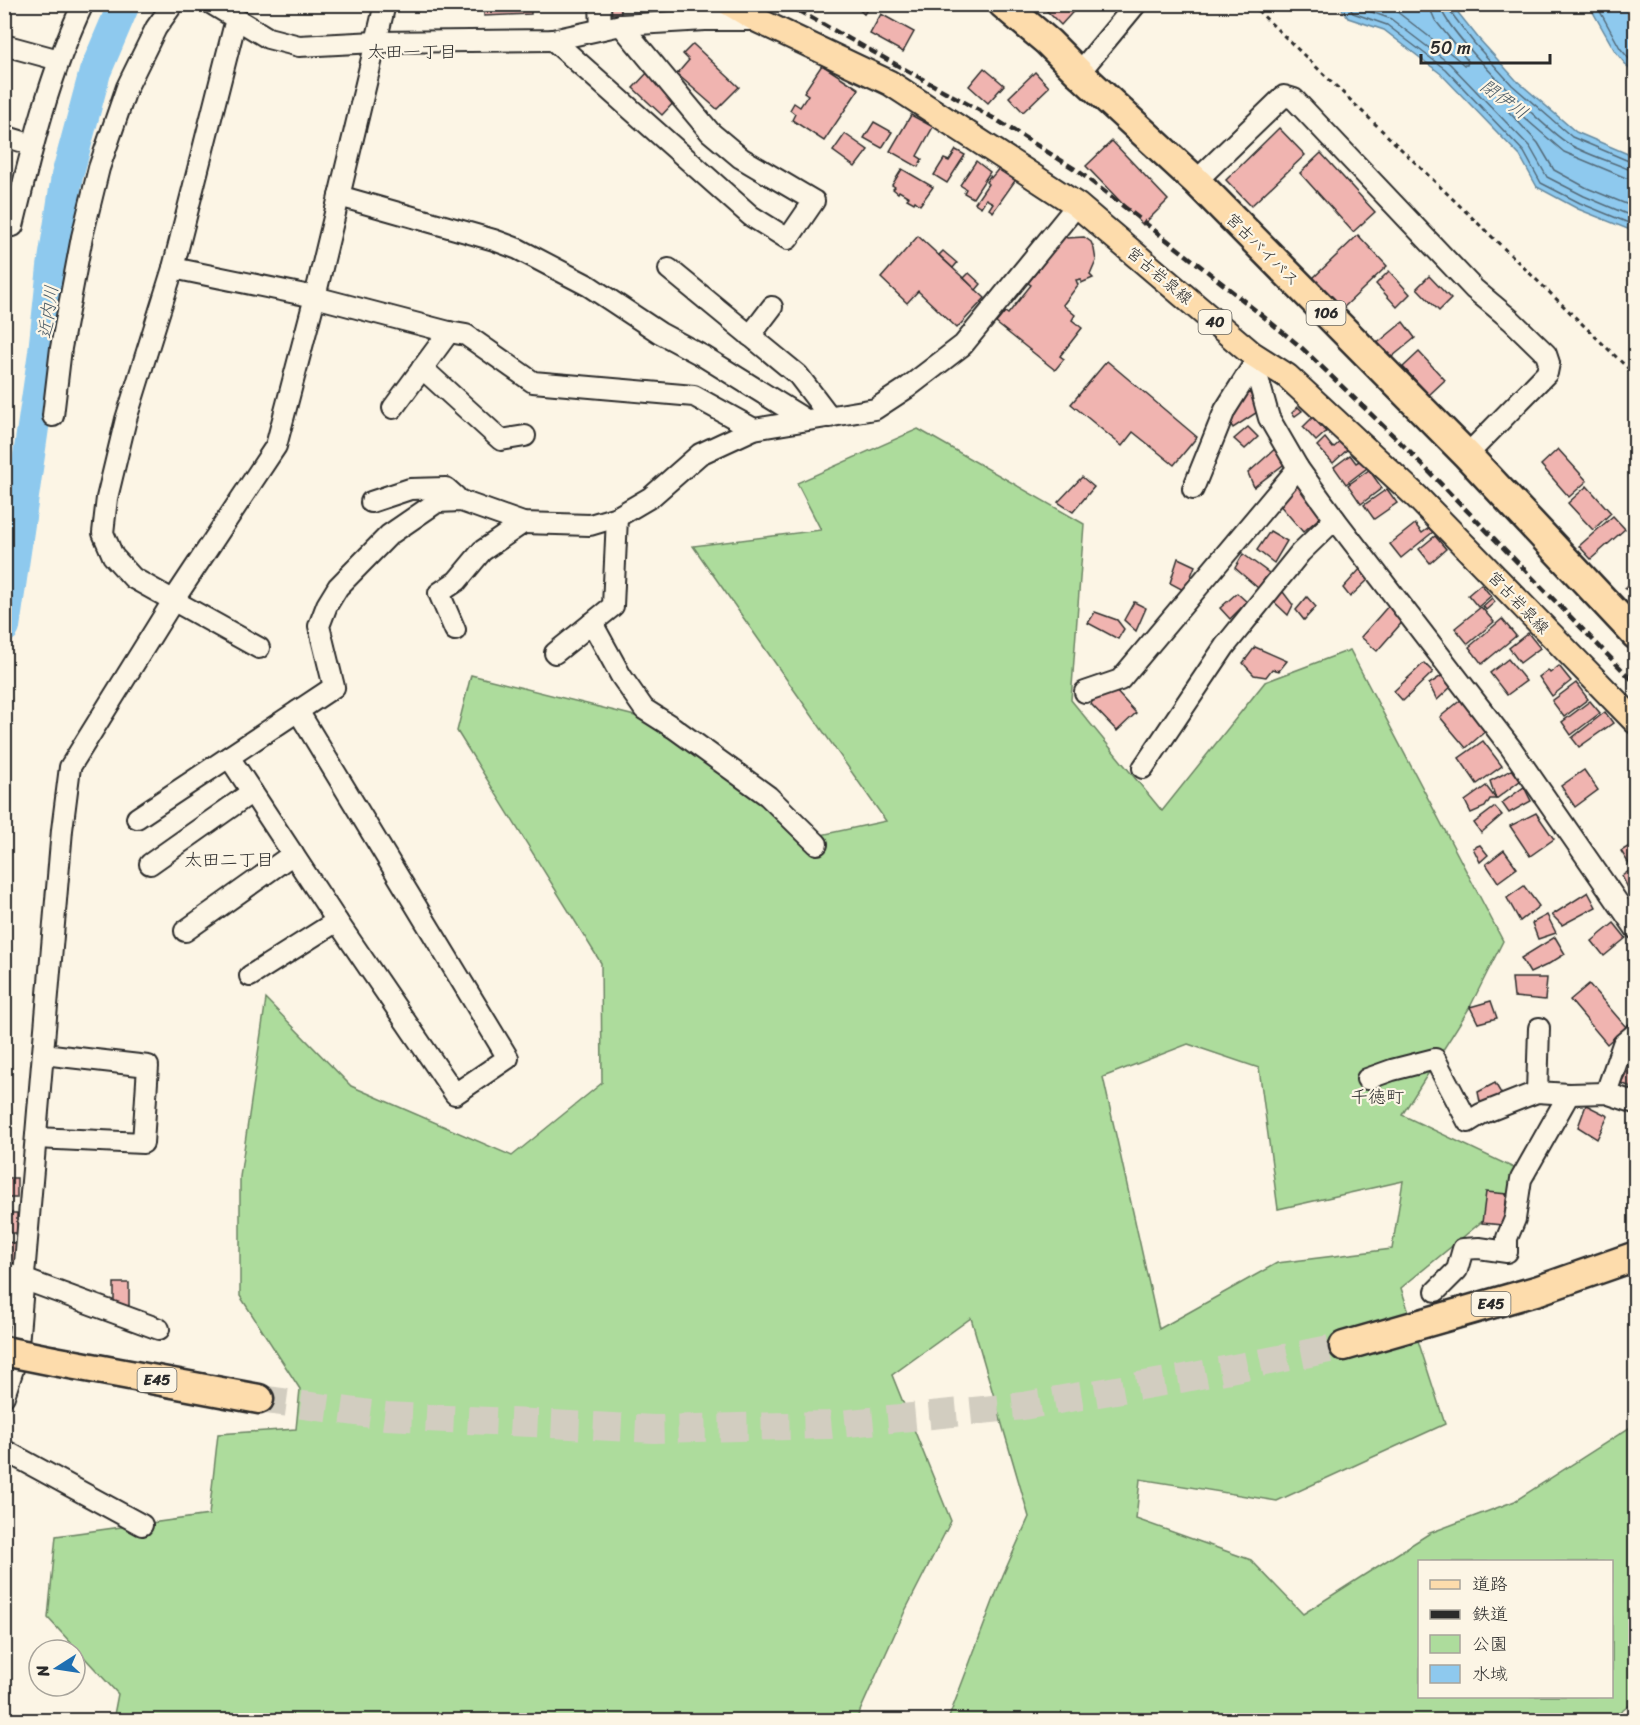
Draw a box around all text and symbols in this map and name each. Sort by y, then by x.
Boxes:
scale bar [1421,27,1550,65]
text: 50 m [1430,32,1471,64]
district label: 太田一丁目 [367,36,457,68]
water label: 閉伊川 [1473,70,1535,128]
street label: 宮古バイパス [1219,205,1307,293]
street label: 宮古岩泉線 [1120,239,1200,312]
water label: 近内川 [28,283,68,341]
road number: 106 [1306,301,1346,325]
road number: 40 [1198,310,1232,334]
street label: 宮古岩泉線 [1480,563,1557,641]
district label: 太田二丁目 [184,844,274,876]
district label: 千徳町 [1350,1081,1404,1113]
road number: E45 [1472,1292,1510,1316]
road number: E45 [138,1368,176,1392]
legend [1418,1560,1613,1698]
text: 道路 [1472,1568,1508,1600]
text: 鉄道 [1472,1598,1508,1630]
text: 公園 [1472,1628,1508,1660]
north arrow [27,1638,87,1698]
text: 水域 [1472,1658,1508,1690]
text: N [27,1662,58,1680]

